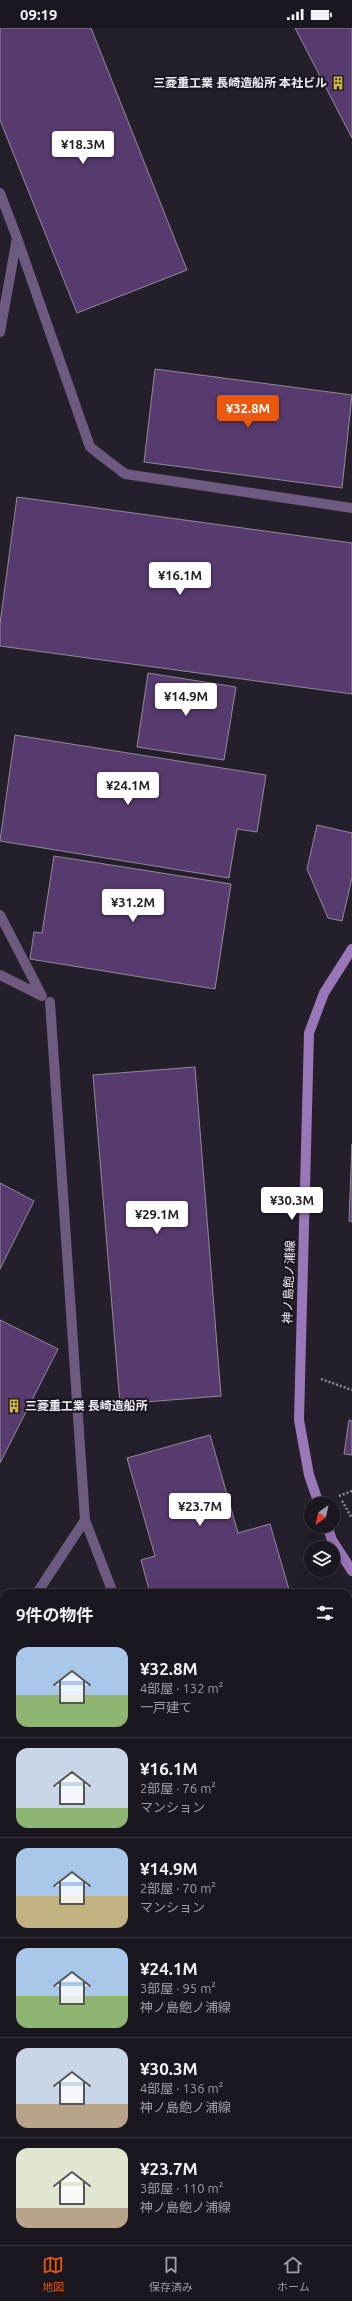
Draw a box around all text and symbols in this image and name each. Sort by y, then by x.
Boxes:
text: 09:19 [20,6,58,23]
building icon: 三菱重工業 長崎造船所 本社ビル [330,75,346,91]
place label: 三菱重工業 長崎造船所 本社ビル [153,76,327,89]
pin: ¥18.3M [50,131,116,165]
text: ¥18.3M [61,137,105,151]
pin: ¥32.8M [215,395,281,429]
text: ¥32.8M [226,401,270,415]
pin: ¥16.1M [147,562,213,596]
text: ¥16.1M [158,568,202,582]
pin: ¥14.9M [153,683,219,717]
text: ¥14.9M [164,689,208,703]
pin: ¥24.1M [95,772,161,806]
text: ¥24.1M [106,778,150,792]
pin: ¥31.2M [100,889,166,923]
text: ¥31.2M [111,895,155,909]
pin: ¥30.3M [259,1187,325,1221]
text: ¥30.3M [270,1193,314,1207]
pin: ¥29.1M [124,1201,190,1235]
text: ¥29.1M [135,1207,179,1221]
street label: 神ノ島飽ノ浦線 [281,1240,296,1324]
building icon: 三菱重工業 長崎造船所 [6,1398,22,1414]
place label: 三菱重工業 長崎造船所 [25,1399,148,1412]
pin: ¥23.7M [167,1493,233,1527]
north arrow [304,1497,340,1533]
map controls [304,1497,340,1577]
text: ¥23.7M [178,1499,222,1513]
button: layers [304,1541,340,1577]
icon: filters [314,1602,336,1624]
text: 9件の物件 [16,1605,94,1624]
text: ¥32.8M [140,1659,198,1678]
icon: home [48,1663,96,1711]
text: 4部屋 · 132 m² [140,1681,223,1695]
text: 一戸建て [140,1700,192,1714]
text: ¥16.1M [140,1759,198,1778]
icon: home [48,1764,96,1812]
text: 2部屋 · 76 m² [140,1781,216,1795]
text: マンション [140,1800,205,1814]
text: ¥14.9M [140,1859,198,1878]
icon: home [48,1864,96,1912]
text: 2部屋 · 70 m² [140,1881,216,1895]
text: マンション [140,1900,205,1914]
text: ¥24.1M [140,1959,198,1978]
icon: home [48,1964,96,2012]
text: 3部屋 · 95 m² [140,1981,216,1995]
text: 神ノ島飽ノ浦線 [140,2000,231,2014]
text: ¥30.3M [140,2059,198,2078]
icon: home [48,2064,96,2112]
text: 4部屋 · 136 m² [140,2081,223,2095]
text: 神ノ島飽ノ浦線 [140,2100,231,2114]
text: ¥23.7M [140,2159,198,2178]
icon: home [48,2164,96,2212]
text: 3部屋 · 110 m² [140,2181,223,2195]
text: 神ノ島飽ノ浦線 [140,2200,231,2214]
tab: 地図 [42,2254,64,2294]
tab: 保存済み [149,2254,193,2294]
tab: ホーム [277,2254,310,2294]

